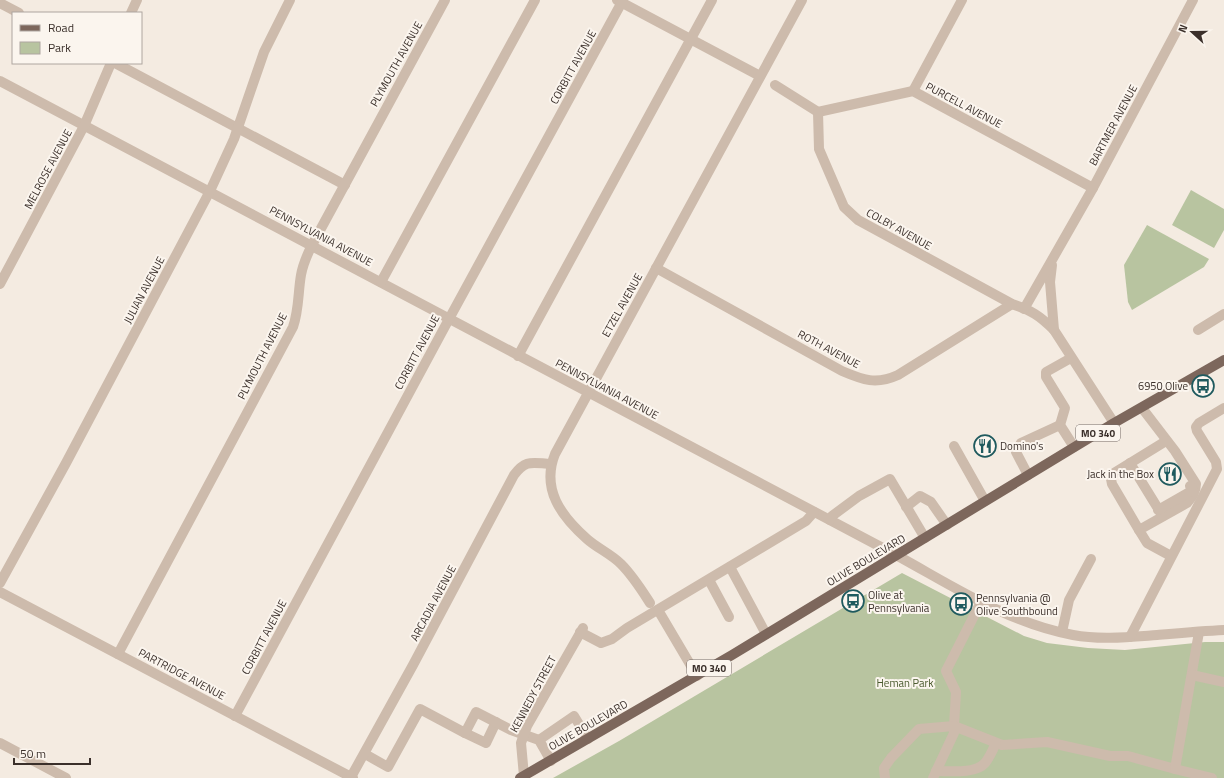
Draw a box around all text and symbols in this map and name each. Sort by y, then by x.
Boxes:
legend [12,12,142,64]
north arrow [1172,12,1212,52]
text: Road [48,18,74,37]
street label: PLYMOUTH AVENUE [366,18,426,110]
text: N [1174,22,1191,35]
street label: CORBITT AVENUE [546,27,600,107]
text: Park [48,38,71,57]
street label: PURCELL AVENUE [923,78,1005,132]
street label: BARTMER AVENUE [1085,82,1141,168]
street label: MELROSE AVENUE [20,126,76,212]
street label: PENNSYLVANIA AVENUE [267,202,375,270]
street label: COLBY AVENUE [863,204,935,254]
street label: JULIAN AVENUE [120,254,168,326]
street label: ETZEL AVENUE [598,270,646,340]
street label: PLYMOUTH AVENUE [233,310,291,402]
street label: CORBITT AVENUE [391,312,443,392]
street label: ROTH AVENUE [795,326,863,372]
street label: PENNSYLVANIA AVENUE [553,355,661,423]
bus stop icon: 6950 Olive [1190,373,1216,399]
place label: 6950 Olive [1138,378,1188,394]
road number: MO 340 [1076,425,1120,441]
restaurant icon: Domino's [972,433,998,459]
place label: Domino's [1000,438,1043,454]
restaurant icon: Jack in the Box [1157,461,1183,487]
place label: Jack in the Box [1087,466,1154,482]
street label: OLIVE BOULEVARD [824,530,908,590]
street label: ARCADIA AVENUE [406,562,460,644]
place label: Olive at Pennsylvania [868,587,930,616]
bus stop icon: Olive at Pennsylvania [840,588,866,614]
place label: Pennsylvania @ Olive Southbound [976,590,1058,619]
bus stop icon: Pennsylvania @ Olive Southbound [948,591,974,617]
street label: CORBITT AVENUE [238,597,290,677]
street label: PARTRIDGE AVENUE [136,644,228,704]
street label: KENNEDY STREET [506,653,560,735]
road number: MO 340 [687,660,731,676]
park label: Heman Park [876,675,934,691]
street label: OLIVE BOULEVARD [545,696,631,754]
scale bar [14,740,90,766]
text: 50 m [20,744,46,763]

